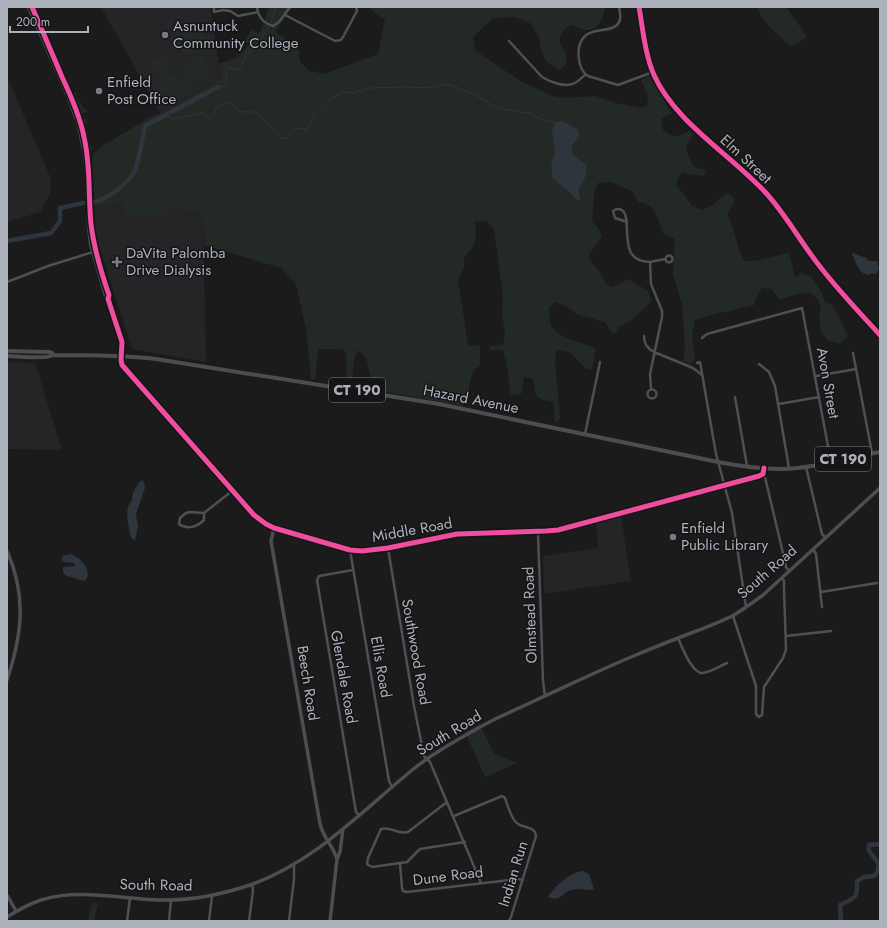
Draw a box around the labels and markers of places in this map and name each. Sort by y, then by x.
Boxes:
place label: Asnuntuck Community College [173,15,299,54]
marker: Asnuntuck Community College [160,30,170,40]
place label: Enfield Post Office [107,71,177,110]
marker: Enfield Post Office [94,86,104,96]
place label: DaVita Palomba Drive Dialysis [126,242,225,281]
marker: DaVita Palomba Drive Dialysis [111,256,123,268]
place label: Enfield Public Library [681,517,769,556]
marker: Enfield Public Library [668,532,678,542]

